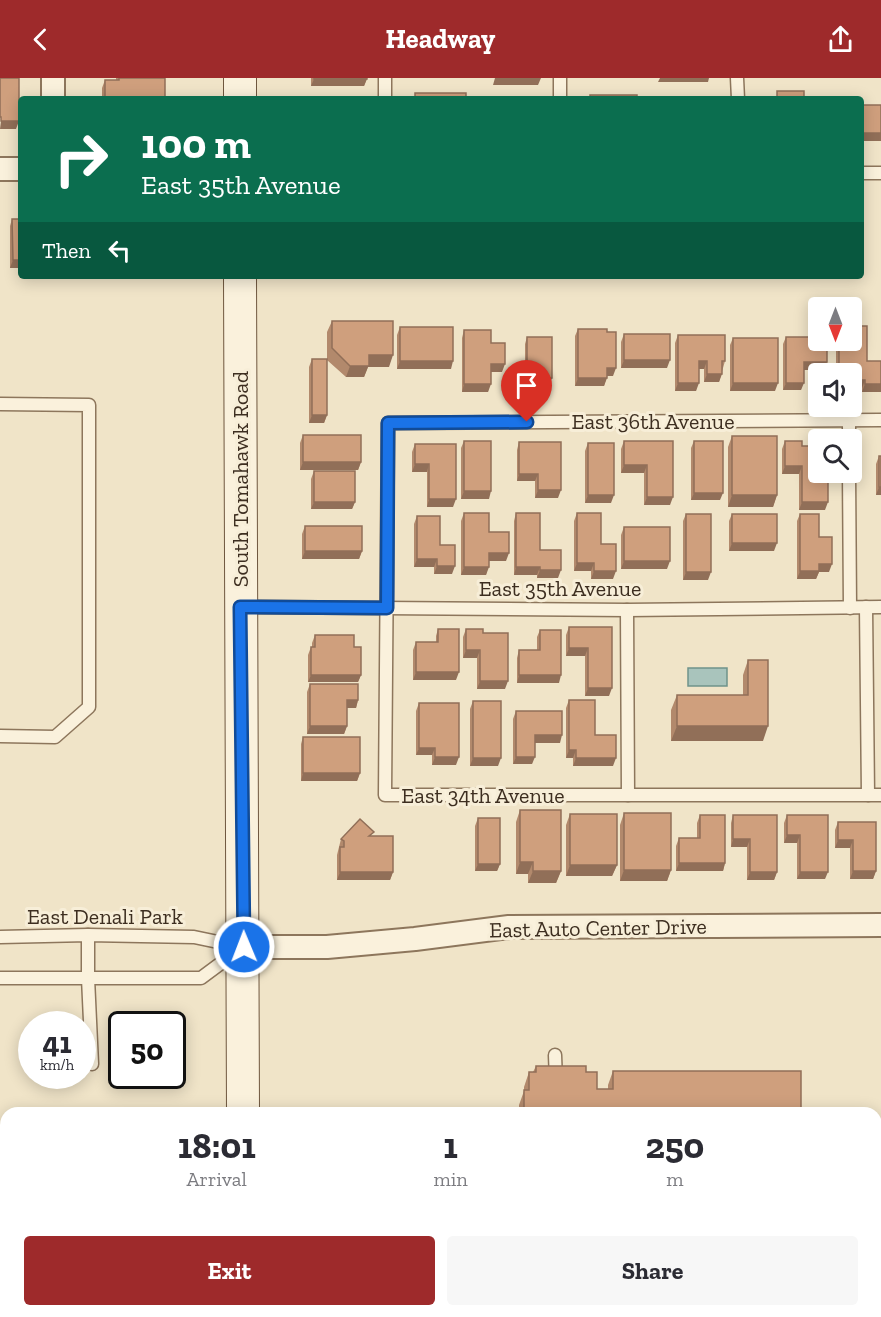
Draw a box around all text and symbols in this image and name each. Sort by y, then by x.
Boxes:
icon: back [24,23,57,56]
text: Headway [386,23,495,55]
icon: share [824,23,857,56]
text: 100 m [141,118,251,169]
icon: right [42,120,120,198]
text: East 35th Avenue [141,169,341,201]
icon: left [103,234,136,267]
text: Then [42,237,91,264]
north arrow [808,297,862,351]
map controls [808,297,862,483]
pin [501,360,552,422]
button: sound [808,363,862,417]
icon: arrive [510,369,543,402]
street label: South Tomahawk Road [227,371,254,587]
street label: East 36th Avenue [571,408,735,435]
button: search [808,429,862,483]
street label: East 35th Avenue [479,575,641,602]
street label: East 34th Avenue [401,782,565,809]
street label: East Denali Park [27,903,184,930]
street label: East Auto Center Drive [489,913,707,943]
position arrow [212,915,276,979]
speed limit sign: 50 [108,1011,186,1089]
text: 41 [42,1025,72,1061]
text: km/h [40,1056,74,1074]
text: 18:01 [178,1124,256,1167]
text: 1 [443,1124,458,1167]
text: 250 [645,1124,704,1167]
text: Arrival [187,1167,247,1191]
text: min [433,1167,468,1191]
text: m [666,1167,684,1191]
button: Exit [24,1236,435,1305]
button: Share [447,1236,858,1305]

